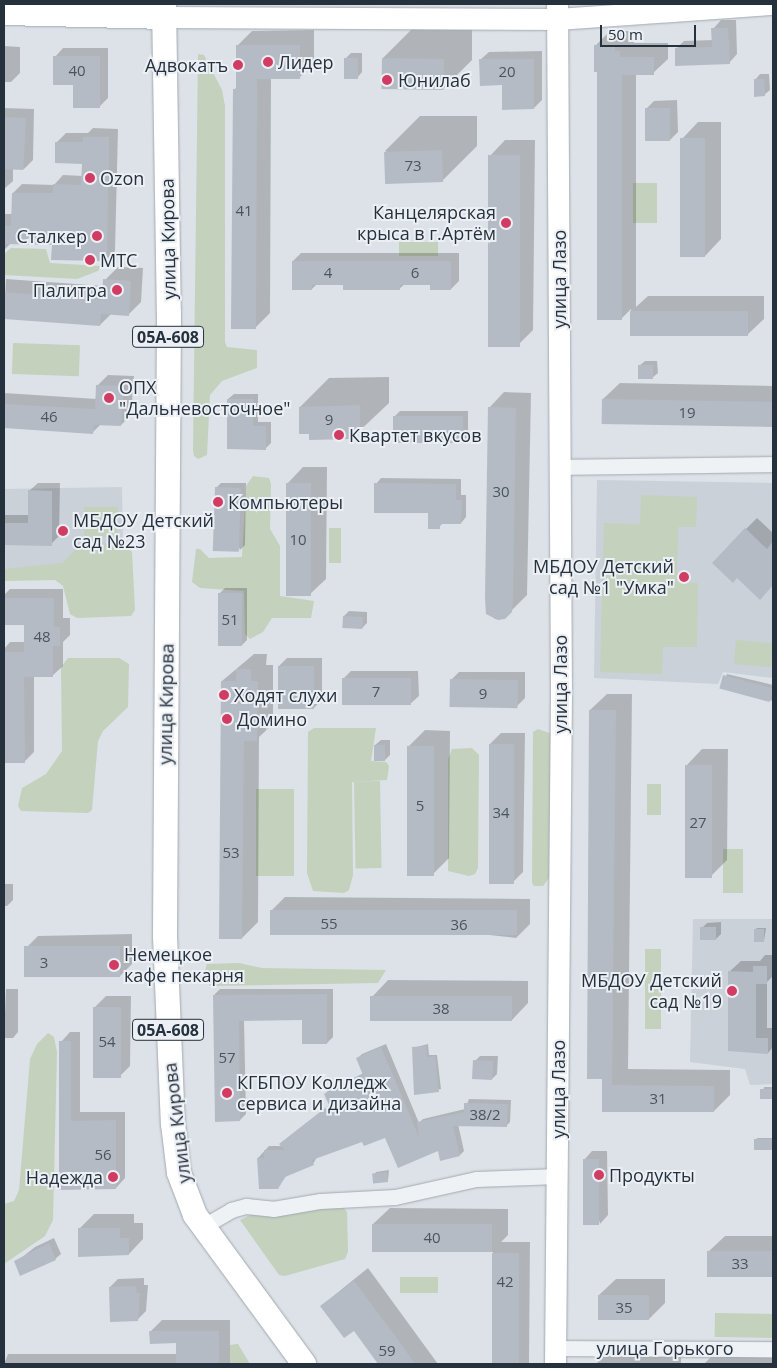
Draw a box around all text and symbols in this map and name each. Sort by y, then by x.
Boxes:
scale bar [602,15,698,47]
text: 50 m [608,24,643,44]
place label: Лидер [278,51,334,73]
place label: Адвокатъ [145,54,228,76]
marker: Лидер [262,56,274,68]
marker: Адвокатъ [232,59,244,71]
house number: 40 [68,62,86,80]
house number: 20 [498,63,516,81]
place label: Юнилаб [398,69,471,91]
marker: Юнилаб [380,73,394,87]
house number: 73 [404,157,422,175]
place label: Ozon [100,167,144,189]
marker: Ozon [84,172,96,184]
street label: улица Кирова [156,178,180,300]
house number: 41 [235,202,253,220]
place label: Канцелярская крыса в г.Артём [357,202,496,244]
marker: Канцелярская крыса в г.Артём [500,217,512,229]
place label: Сталкер [16,225,87,247]
marker: Сталкер [91,230,103,242]
street label: улица Лазо [548,230,570,328]
place label: МТС [100,249,137,271]
marker: МТС [84,254,96,266]
house number: 4 [324,264,332,282]
house number: 6 [411,264,419,282]
place label: Палитра [33,279,107,301]
marker: Палитра [111,284,123,296]
road number: 05А-608 [132,324,204,351]
place label: ОПХ "Дальневосточное" [119,377,290,419]
marker: ОПХ "Дальневосточное" [103,392,115,404]
house number: 19 [678,404,696,422]
house number: 46 [40,408,58,426]
house number: 9 [325,411,333,429]
place label: Квартет вкусов [349,424,481,446]
marker: Квартет вкусов [333,429,345,441]
house number: 30 [492,483,510,501]
place label: Компьютеры [228,491,343,513]
marker: Компьютеры [212,496,224,508]
place label: МБДОУ Детский сад №23 [73,510,214,552]
marker: МБДОУ Детский сад №23 [57,525,69,537]
house number: 10 [289,531,307,549]
place label: МБДОУ Детский сад №1 "Умка" [533,556,674,598]
marker: МБДОУ Детский сад №1 "Умка" [678,571,690,583]
house number: 51 [221,611,239,629]
house number: 48 [33,628,51,646]
street label: улица Лазо [549,635,571,733]
street label: улица Кирова [154,643,178,765]
house number: 7 [372,683,380,701]
place label: Ходят слухи [234,684,337,706]
house number: 9 [479,685,487,703]
marker: Ходят слухи [218,689,230,701]
place label: Домино [237,708,307,730]
marker: Домино [221,713,233,725]
house number: 5 [416,797,424,815]
house number: 34 [492,804,510,822]
house number: 27 [689,814,707,832]
house number: 53 [222,844,240,862]
house number: 55 [320,915,338,933]
house number: 36 [450,916,468,934]
place label: Немецкое кафе пекарня [124,944,244,986]
house number: 3 [40,954,48,972]
marker: Немецкое кафе пекарня [108,959,120,971]
place label: МБДОУ Детский сад №19 [581,970,722,1012]
marker: МБДОУ Детский сад №19 [726,985,738,997]
house number: 38 [432,1000,450,1018]
road number: 05А-608 [132,1016,204,1044]
house number: 54 [98,1033,116,1051]
street label: улица Лазо [547,1040,569,1138]
house number: 57 [218,1049,236,1067]
street label: улица Кирова [159,1061,195,1185]
place label: КГБПОУ Колледж сервиса и дизайна [237,1072,401,1114]
marker: КГБПОУ Колледж сервиса и дизайна [221,1087,233,1099]
house number: 31 [649,1090,667,1108]
house number: 38/2 [469,1106,501,1124]
house number: 56 [94,1146,112,1164]
place label: Продукты [609,1164,695,1186]
place label: Надежда [26,1166,103,1188]
marker: Продукты [593,1169,605,1181]
marker: Надежда [107,1171,119,1183]
house number: 40 [423,1229,441,1247]
house number: 33 [731,1255,749,1273]
house number: 42 [496,1273,514,1291]
house number: 35 [615,1299,633,1317]
street label: улица Горького [596,1337,734,1359]
house number: 59 [378,1342,396,1360]

